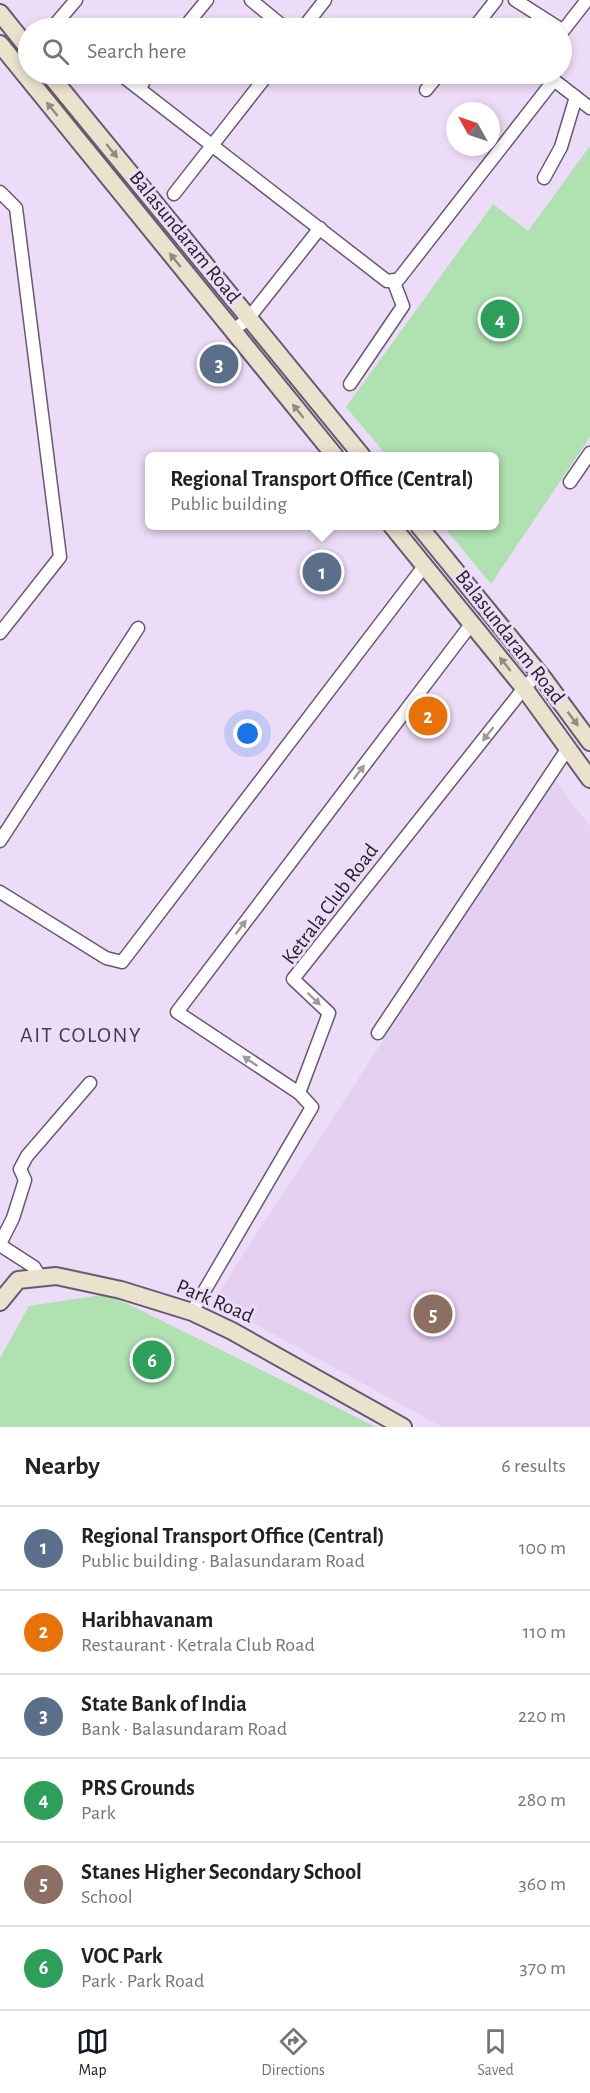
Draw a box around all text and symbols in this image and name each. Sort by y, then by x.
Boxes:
search box [18,18,572,84]
icon: search [39,35,72,68]
text: Search here [87,40,186,62]
one-way arrow [46,101,59,117]
north arrow [446,102,500,156]
one-way arrow [106,144,118,159]
street label: Balasundaram Road [125,167,245,307]
one-way arrow [168,252,181,268]
pin: 4 [480,296,520,342]
pin: 3 [200,342,238,386]
one-way arrow [292,403,305,419]
popup [145,452,499,530]
text: Regional Transport Office (Central) [170,468,474,490]
text: Public building [170,494,287,514]
pin: 1 [302,550,342,594]
street label: Balasundaram Road [451,566,569,708]
one-way arrow [500,657,512,672]
pin: 2 [408,694,448,738]
one-way arrow [567,710,579,726]
your location [233,719,262,748]
one-way arrow [481,726,494,742]
one-way arrow [353,764,365,779]
street label: Ketrala Club Road [278,840,382,968]
one-way arrow [235,919,247,934]
one-way arrow [307,992,322,1006]
district label: AIT COLONY [20,1024,142,1046]
one-way arrow [243,1055,259,1067]
street label: Park Road [173,1275,257,1327]
pin: 5 [414,1292,452,1336]
pin: 6 [132,1338,172,1382]
text: Nearby [24,1453,100,1479]
text: 6 results [501,1456,566,1476]
text: Regional Transport Office (Central) [81,1525,385,1547]
text: 1 [40,1538,47,1558]
text: 100 m [519,1538,566,1558]
text: Public building · Balasundaram Road [81,1551,365,1571]
text: Haribhavanam [81,1609,213,1631]
text: 2 [39,1622,48,1642]
text: 110 m [522,1622,566,1642]
text: Restaurant · Ketrala Club Road [81,1635,315,1655]
text: State Bank of India [81,1693,247,1715]
text: 3 [39,1706,48,1726]
text: 220 m [518,1706,566,1726]
text: Bank · Balasundaram Road [81,1719,287,1739]
text: PRS Grounds [81,1777,195,1799]
text: 4 [38,1790,49,1810]
text: 280 m [518,1790,566,1810]
text: Park [81,1803,116,1823]
text: Stanes Higher Secondary School [81,1861,362,1883]
text: 5 [39,1874,48,1894]
text: 360 m [519,1874,566,1894]
text: School [81,1887,133,1907]
text: VOC Park [81,1945,163,1967]
text: 6 [39,1958,48,1978]
text: 370 m [520,1958,566,1978]
text: Park · Park Road [81,1971,204,1991]
tab: Map [76,2025,109,2080]
tab: Directions [261,2025,325,2080]
tab: Saved [477,2025,514,2080]

